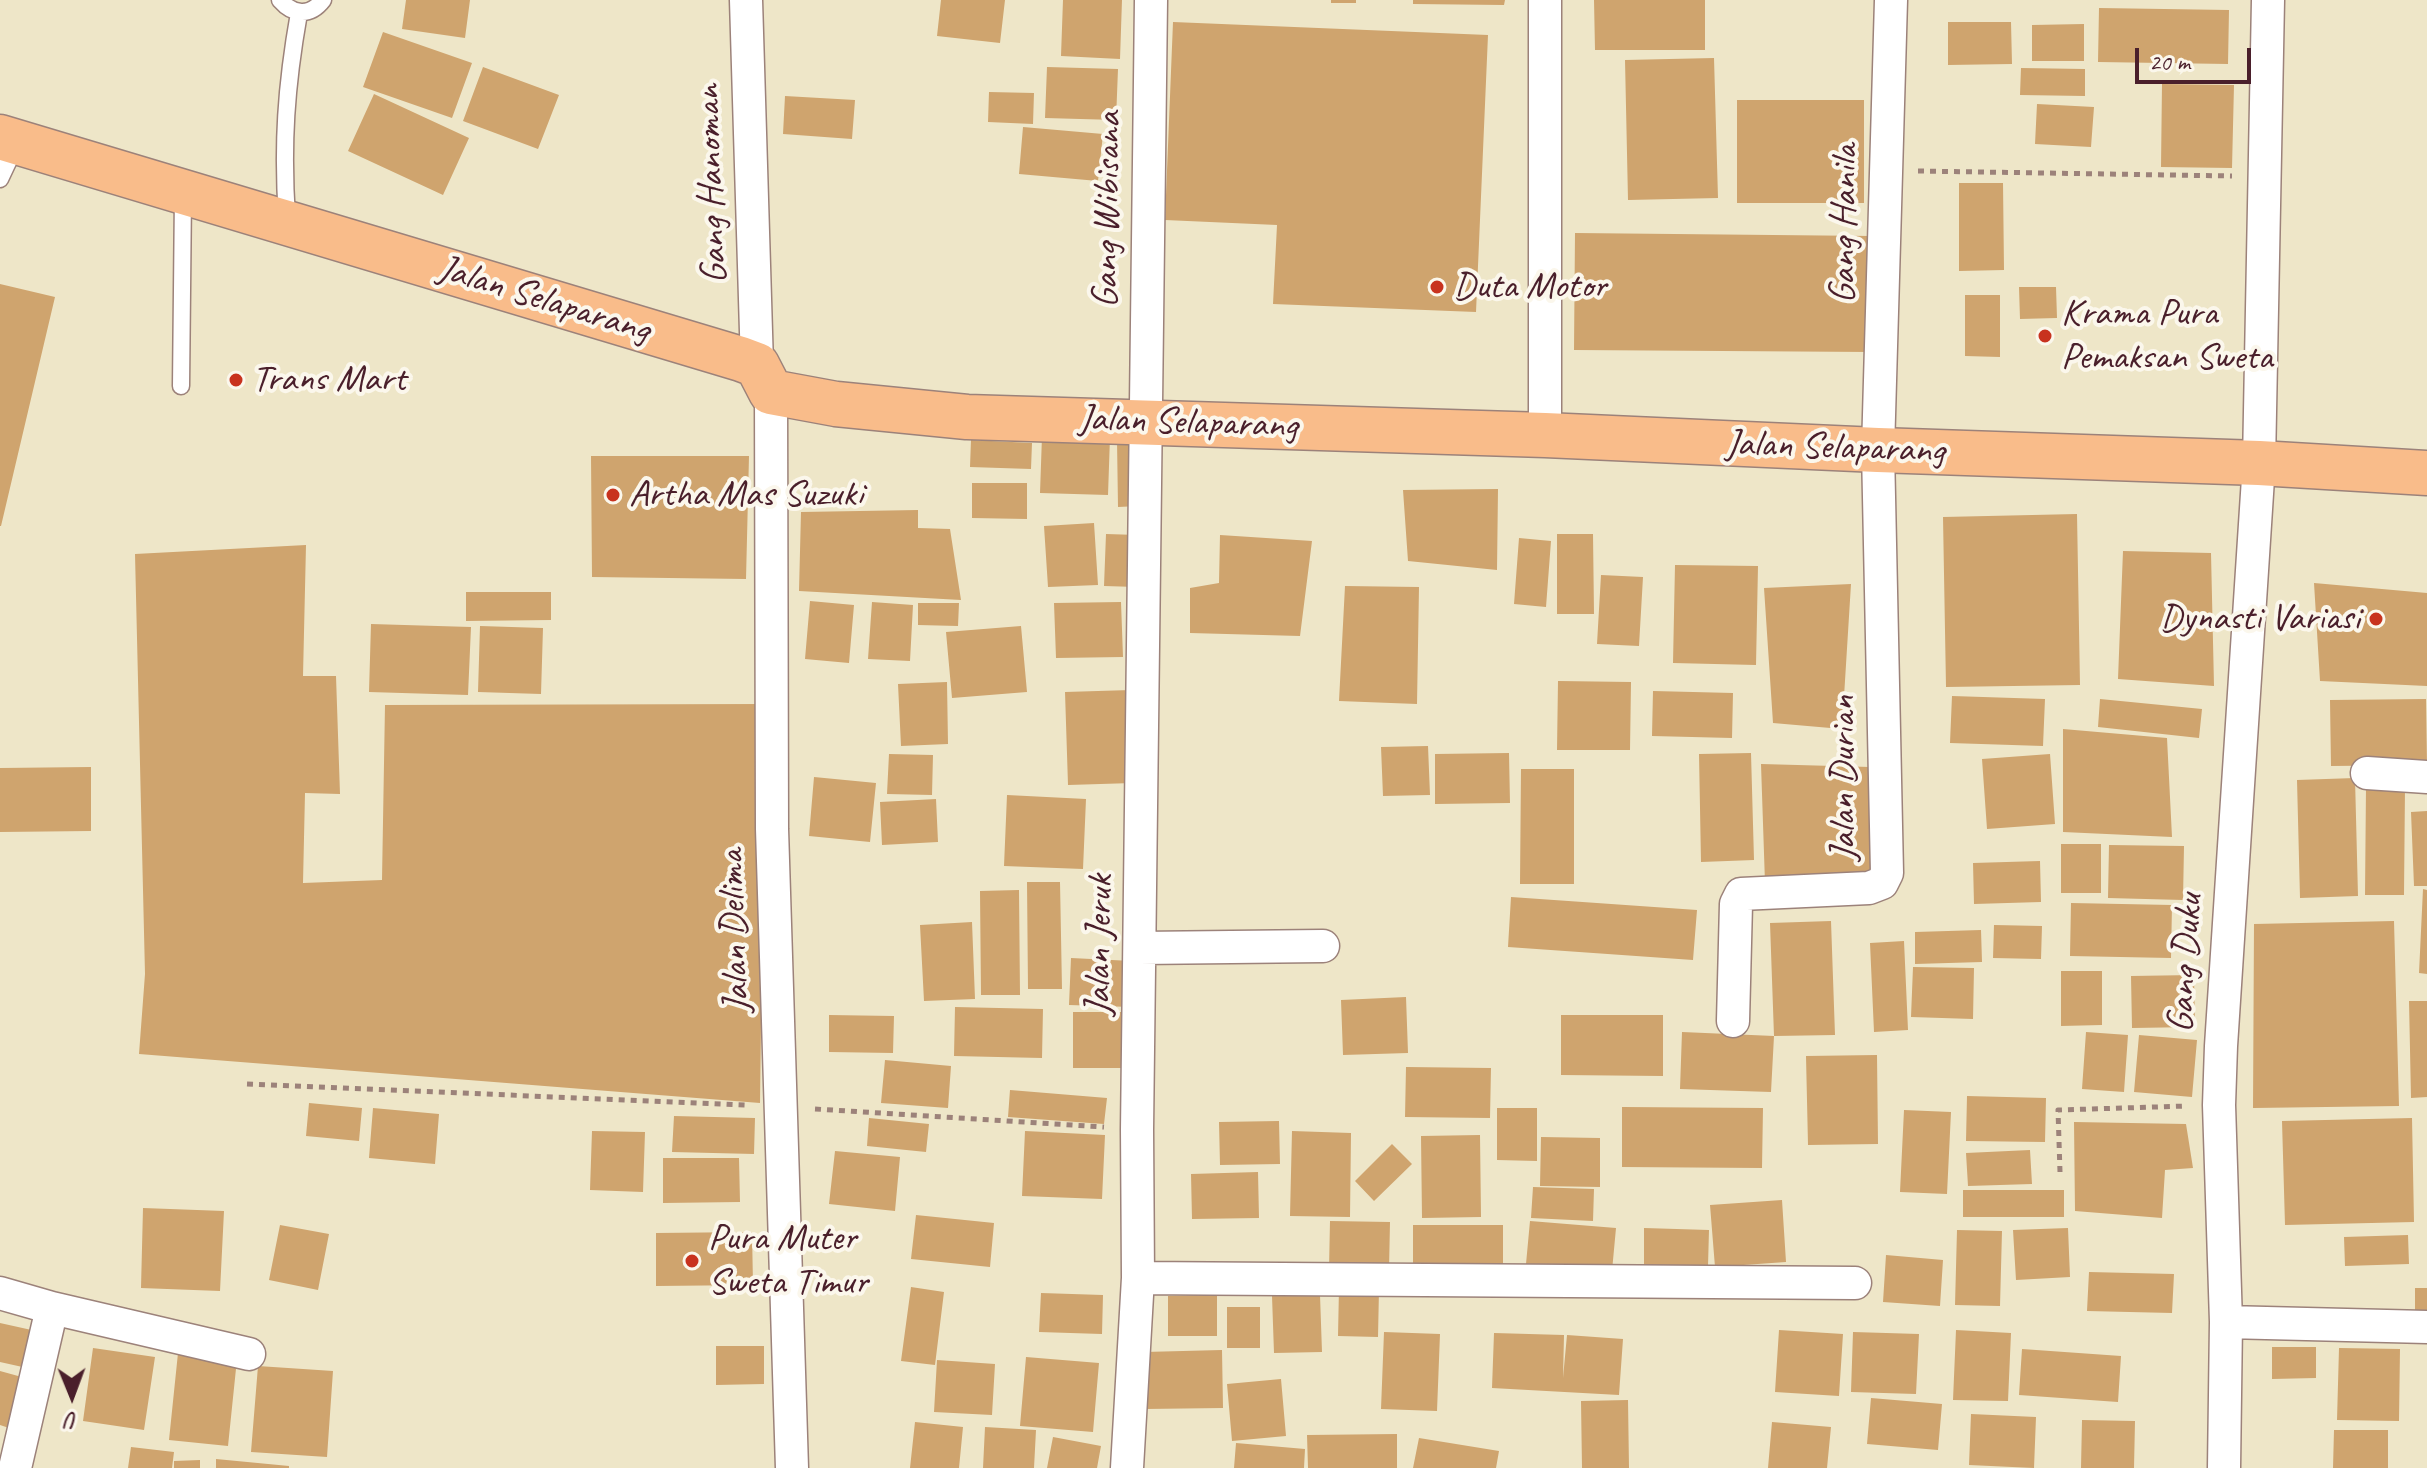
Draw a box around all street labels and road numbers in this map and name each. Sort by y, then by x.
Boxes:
street label: Gang Hanoman [686,84,738,284]
street label: Gang Wibisana [1083,111,1133,309]
street label: Gang Hanila [1821,144,1869,304]
street label: Jalan Selaparang [433,246,655,354]
street label: Jalan Selaparang [1078,396,1298,450]
street label: Jalan Selaparang [1725,421,1945,475]
street label: Jalan Durian [1821,695,1867,861]
street label: Jalan Delima [709,849,761,1013]
street label: Jalan Jeruk [1076,874,1124,1016]
street label: Gang Duku [2158,892,2214,1034]

